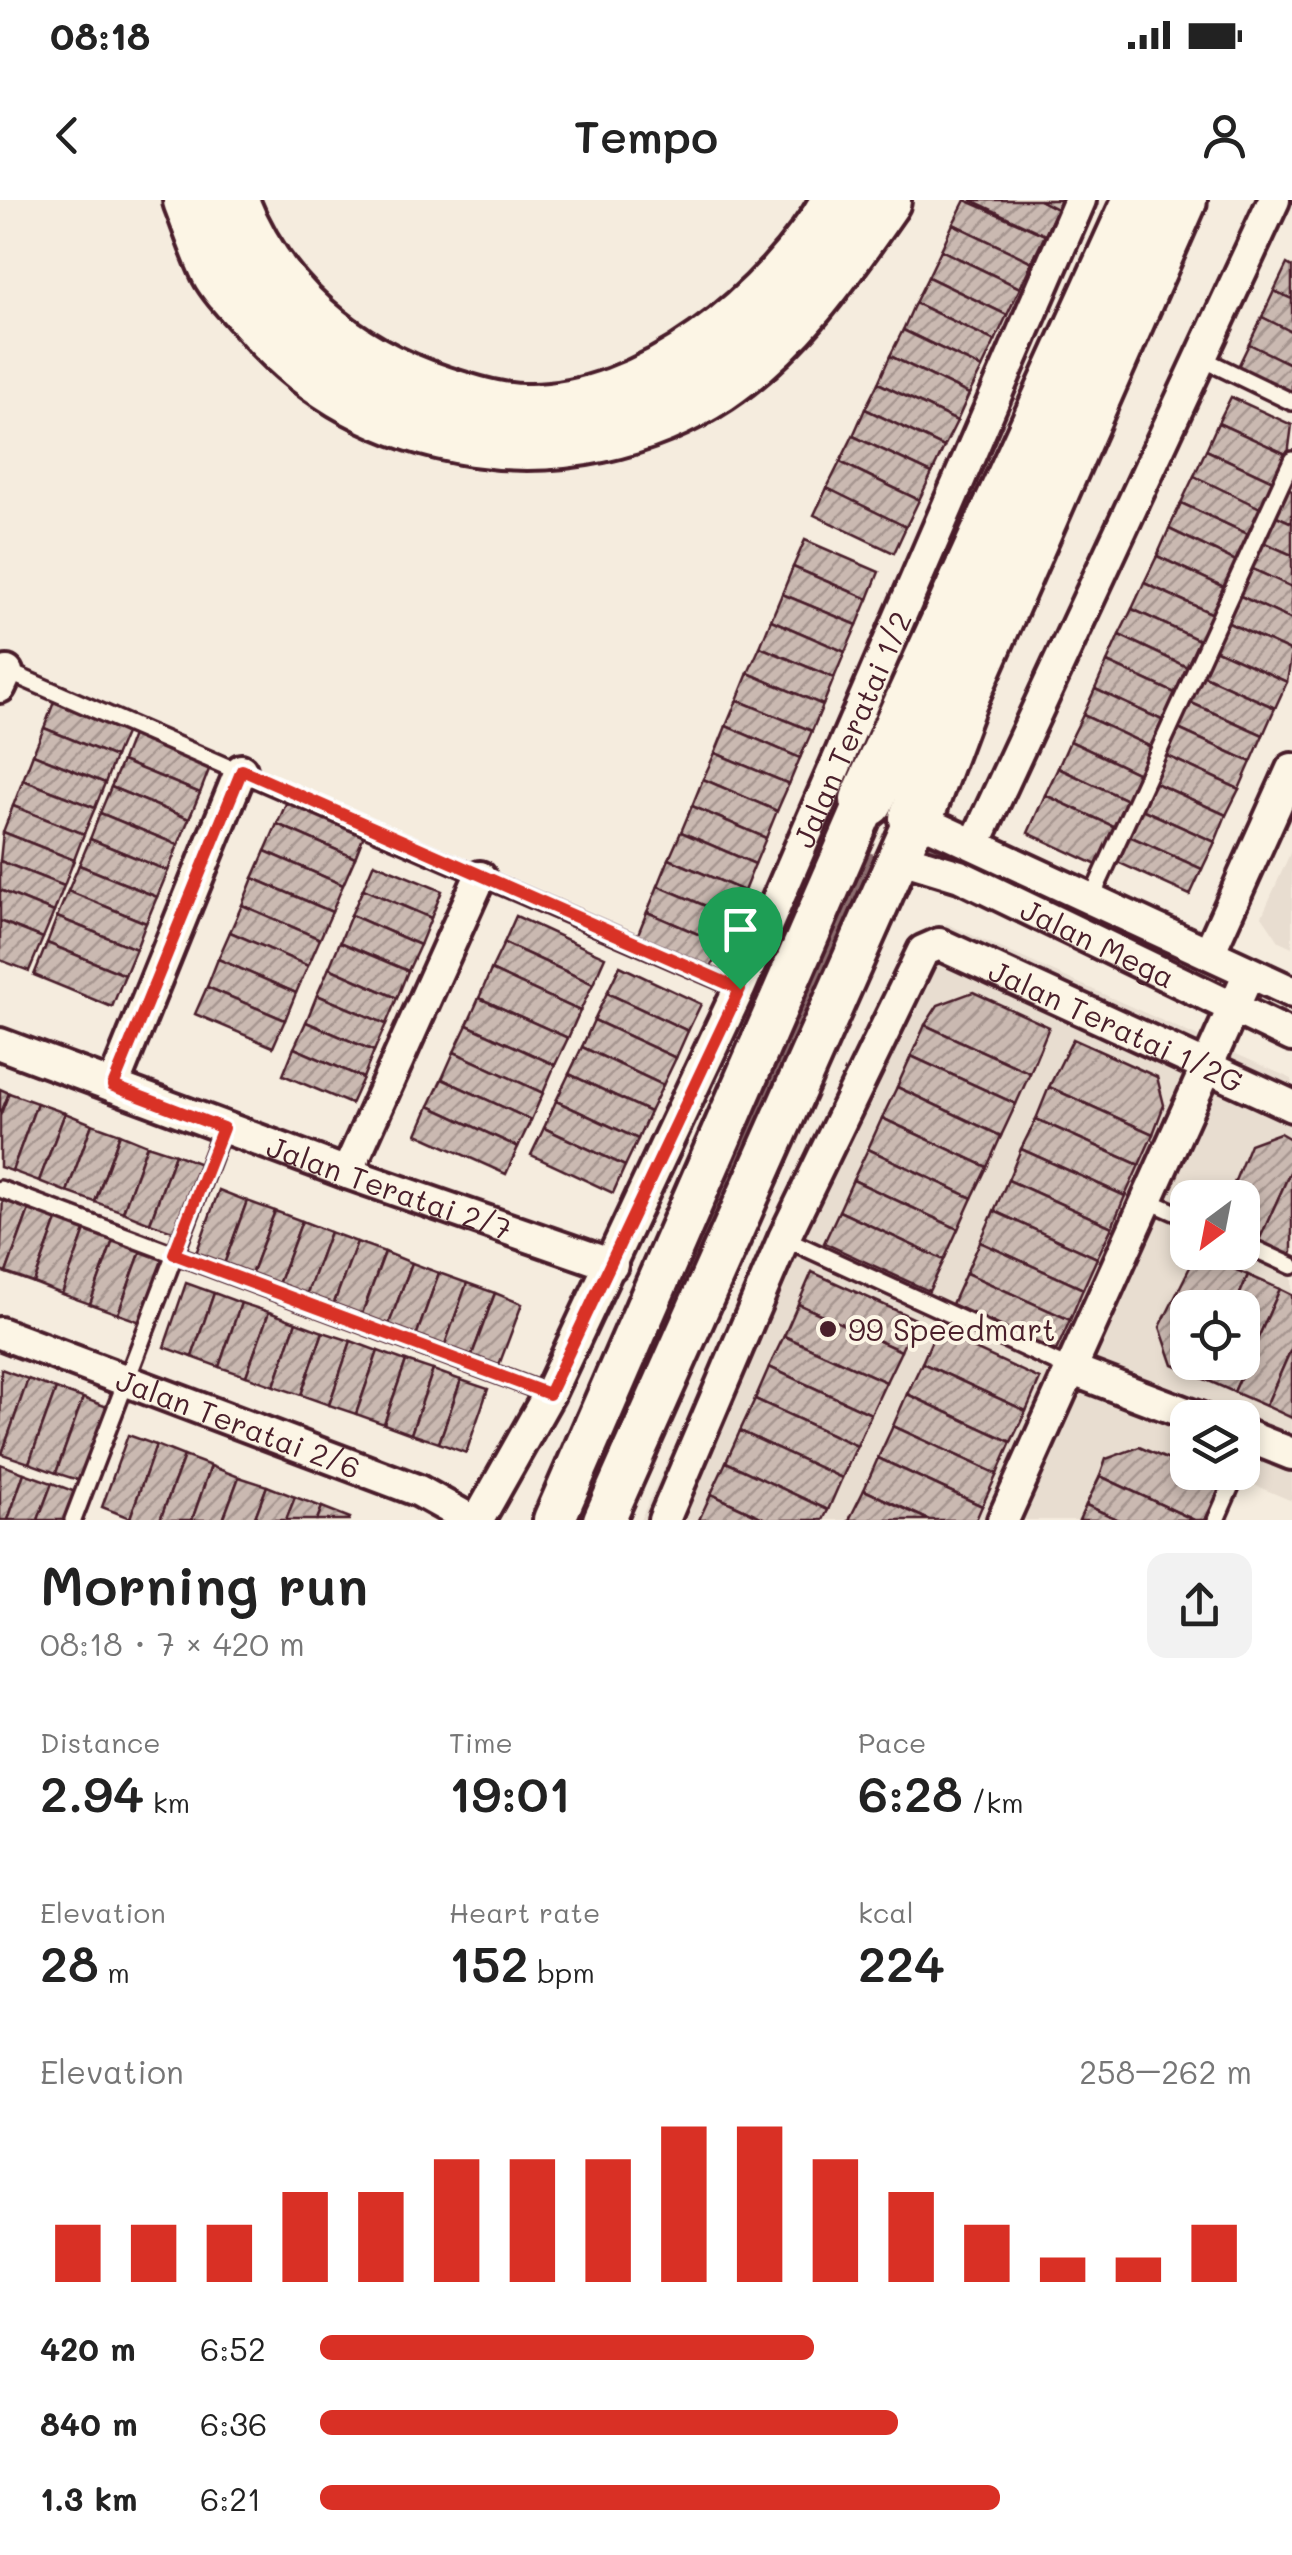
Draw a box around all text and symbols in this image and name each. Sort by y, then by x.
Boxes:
text: 08:18 [50,10,150,60]
text: Tempo [574,106,718,164]
icon: back [40,108,95,163]
icon: person [1197,108,1252,163]
street label: Jalan Teratai 1/2 [783,605,920,853]
pin [698,887,783,990]
street label: Jalan Mega [1015,888,1182,997]
icon: arrive [713,902,768,957]
street label: Jalan Teratai 1/2G [983,950,1250,1101]
street label: Jalan Teratai 2/7 [262,1125,517,1249]
north arrow [1170,1180,1260,1270]
map controls [1170,1180,1260,1490]
button: locate [1170,1290,1260,1380]
place label: 99 Speedmart [848,1309,1055,1349]
marker: 99 Speedmart [817,1318,839,1340]
street label: Jalan Teratai 2/6 [111,1359,366,1487]
button: layers [1170,1400,1260,1490]
text: Morning run [40,1548,368,1620]
button: share [1147,1553,1252,1658]
text: 08:18 · 7 × 420 m [40,1622,305,1664]
text: Distance [40,1724,161,1760]
text: Time [449,1724,513,1760]
text: Pace [858,1724,926,1760]
text: 2.94 [40,1760,144,1826]
text: 19:01 [449,1760,571,1826]
text: 6:28 [858,1760,963,1826]
text: km [144,1784,190,1820]
text: /km [963,1784,1024,1820]
text: Elevation [40,1894,166,1930]
text: Heart rate [449,1894,600,1930]
text: kcal [858,1894,914,1930]
text: 28 [40,1930,99,1996]
text: 152 [449,1930,528,1996]
text: 224 [858,1930,945,1996]
text: m [99,1954,130,1990]
text: bpm [528,1954,595,1990]
text: Elevation [40,2050,184,2092]
text: 258–262 m [1079,2050,1252,2092]
text: 420 m [40,2327,136,2369]
text: 6:52 [200,2327,266,2369]
text: 840 m [40,2402,138,2444]
text: 6:36 [200,2402,267,2444]
text: 1.3 km [40,2477,137,2519]
text: 6:21 [200,2477,261,2519]

